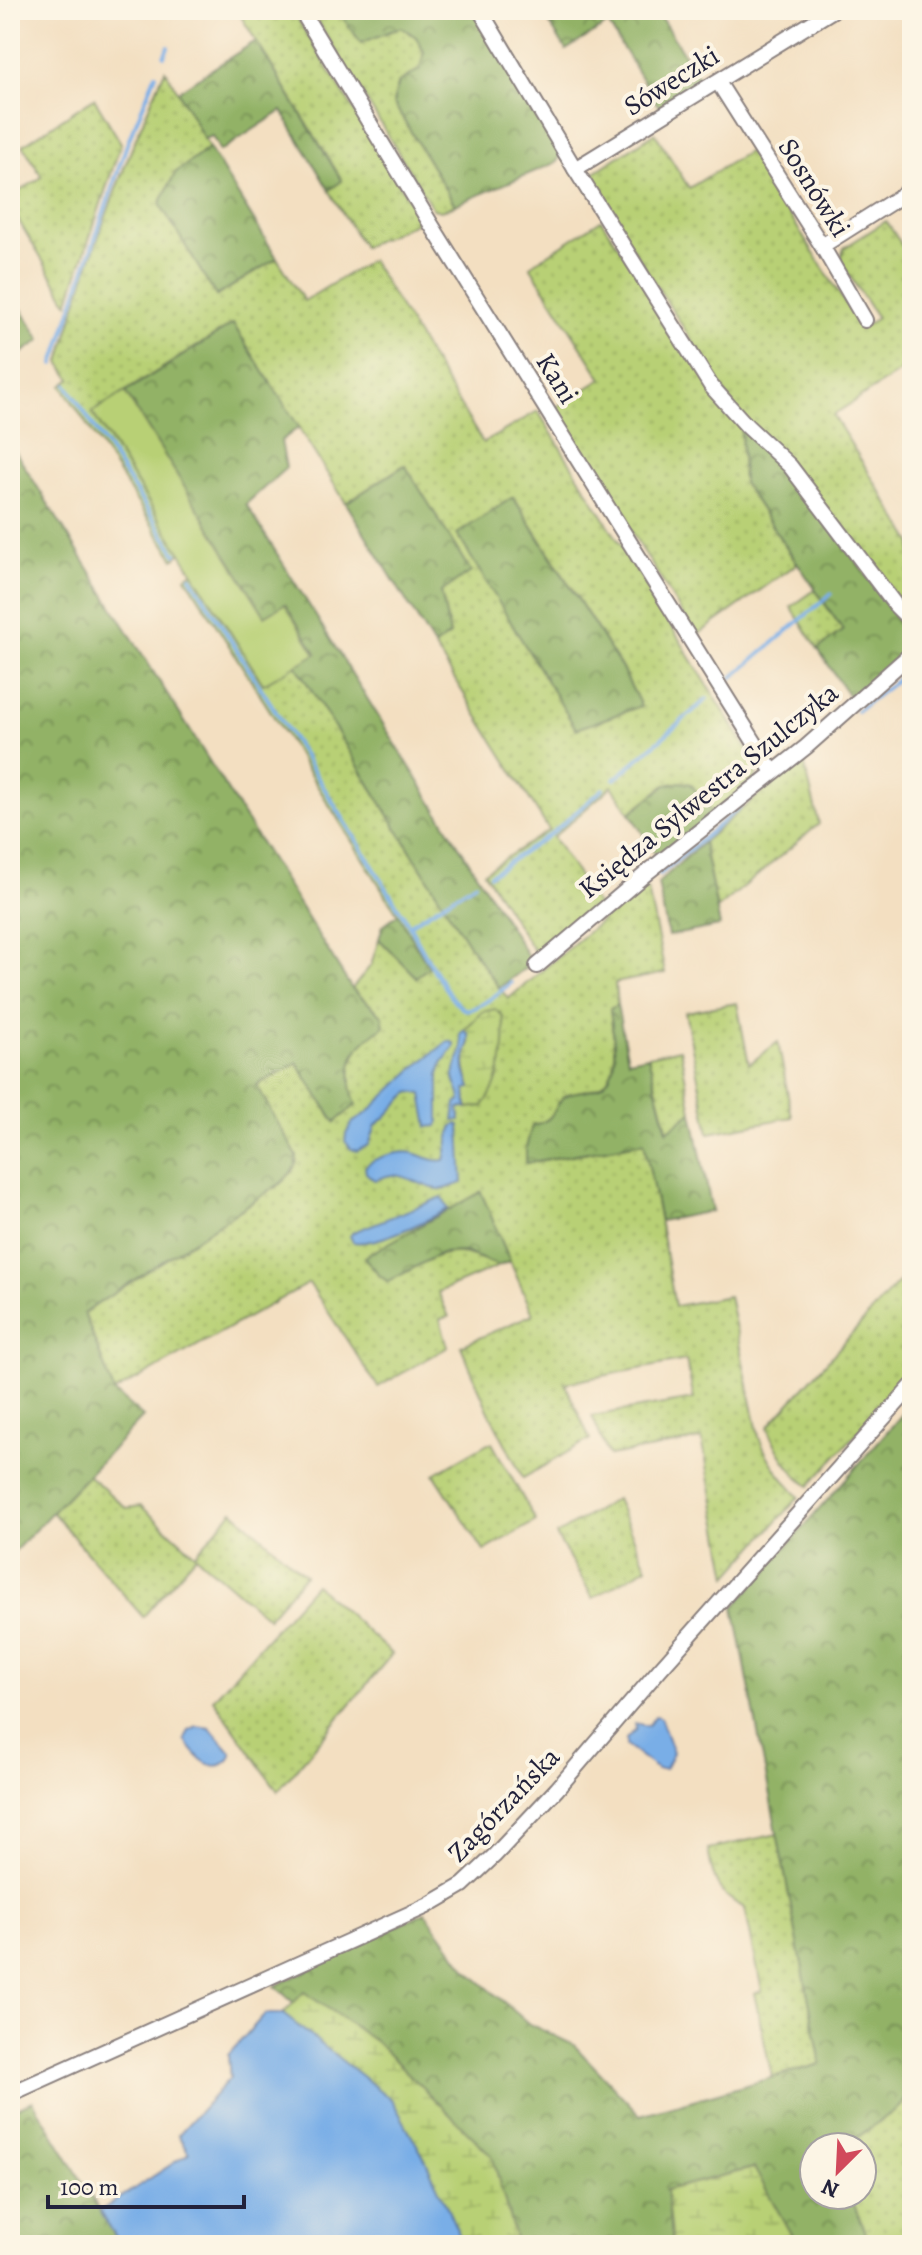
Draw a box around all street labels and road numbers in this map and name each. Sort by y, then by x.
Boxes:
street label: Sóweczki [616,37,727,125]
street label: Sosnówki [769,131,859,244]
street label: Kani [527,346,587,411]
street label: Księdza Sylwestra Szulczyka [571,674,847,908]
street label: Zagórzańska [439,1739,568,1871]

